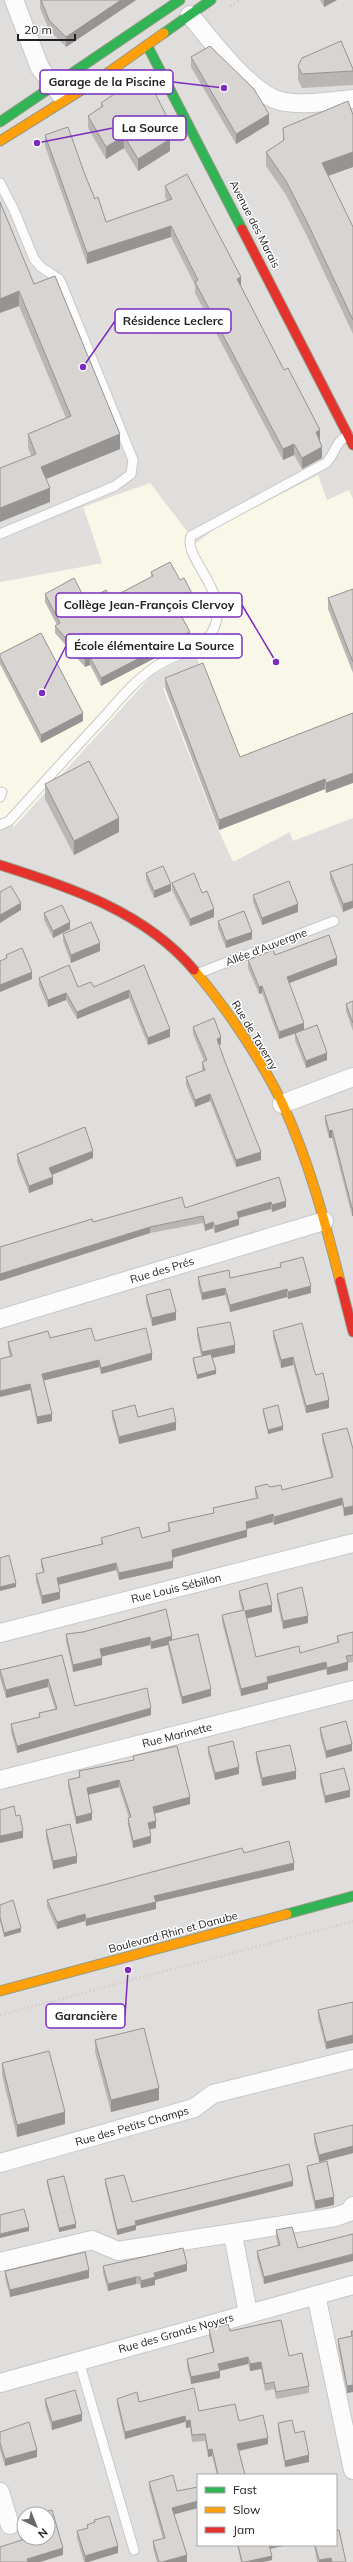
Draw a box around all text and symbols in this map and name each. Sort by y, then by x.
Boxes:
scale bar [18,16,75,42]
text: 20 m [24,22,52,37]
callout: Garage de la Piscine [40,70,173,94]
text: Garage de la Piscine [48,74,166,89]
callout: La Source [113,116,186,140]
text: La Source [122,120,179,135]
street label: Avenue des Marais [227,178,283,270]
callout: Résidence Leclerc [115,309,231,333]
text: Résidence Leclerc [123,313,223,328]
callout: Collège Jean-François Clervoy [56,593,242,617]
text: Collège Jean-François Clervoy [64,597,235,612]
callout: École élémentaire La Source [66,634,242,658]
text: École élémentaire La Source [74,638,235,653]
street label: Allée d'Auvergne [223,925,309,969]
street label: Rue de Taverny [229,998,281,1072]
street label: Rue des Prés [128,1254,196,1286]
street label: Rue Louis Sébillon [129,1570,223,1606]
street label: Rue Marinette [141,1720,213,1750]
street label: Boulevard Rhin et Danube [107,1908,239,1956]
callout: Garancière [46,2004,125,2028]
text: Garancière [55,2008,118,2023]
street label: Rue des Petits Champs [74,2103,190,2149]
street label: Rue des Grands Noyers [117,2310,235,2356]
legend [197,2474,337,2546]
text: Fast [233,2482,257,2497]
text: Slow [233,2502,261,2517]
north arrow [16,2506,56,2546]
text: Jam [233,2522,255,2537]
text: N [35,2525,51,2541]

